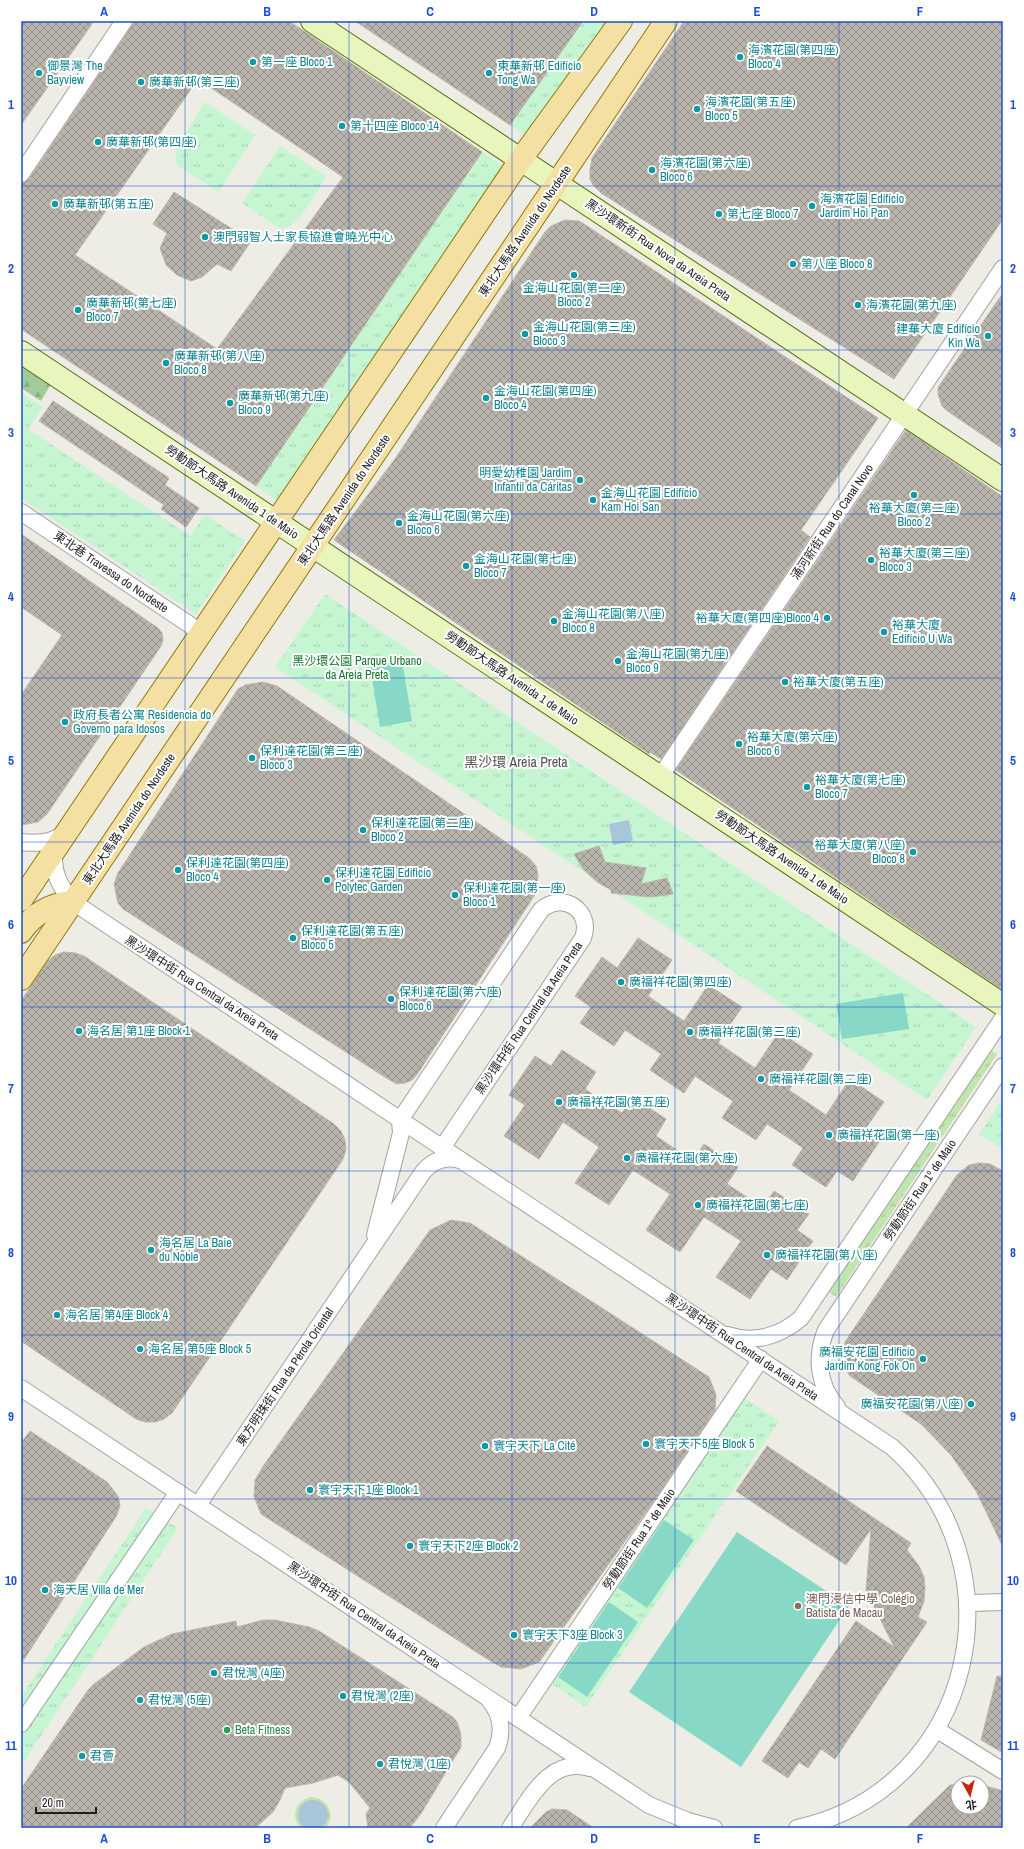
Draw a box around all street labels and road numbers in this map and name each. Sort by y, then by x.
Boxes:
street label: 東北大馬路 Avenida do Nordeste [475,162,575,300]
street label: 黑沙環新街 Rua Nova da Areia Preta [582,195,734,305]
street label: 東北大馬路 Avenida do Nordeste [294,431,394,569]
street label: 勞動節大馬路 Avenida 1 de Maio [162,441,302,543]
street label: 涌河新街 Rua do Canal Novo [787,461,877,583]
street label: 東北巷 Travessa do Nordeste [50,528,172,616]
street label: 勞動節大馬路 Avenida 1 de Maio [442,627,582,729]
street label: 東北大馬路 Avenida do Nordeste [79,750,179,888]
street label: 勞動節大馬路 Avenida 1 de Maio [712,806,852,908]
street label: 黑沙環中街 Rua Central da Areia Preta [122,932,283,1044]
street label: 黑沙環中街 Rua Central da Areia Preta [472,938,587,1097]
street label: 勞動節街 Rua 1º de Maio [880,1136,960,1244]
street label: 黑沙環中街 Rua Central da Areia Preta [663,1290,822,1405]
street label: 東方明珠街 Rua da Pérola Oriental [233,1305,337,1449]
street label: 勞動節街 Rua 1º de Maio [599,1485,679,1593]
street label: 黑沙環中街 Rua Central da Areia Preta [285,1558,444,1673]

